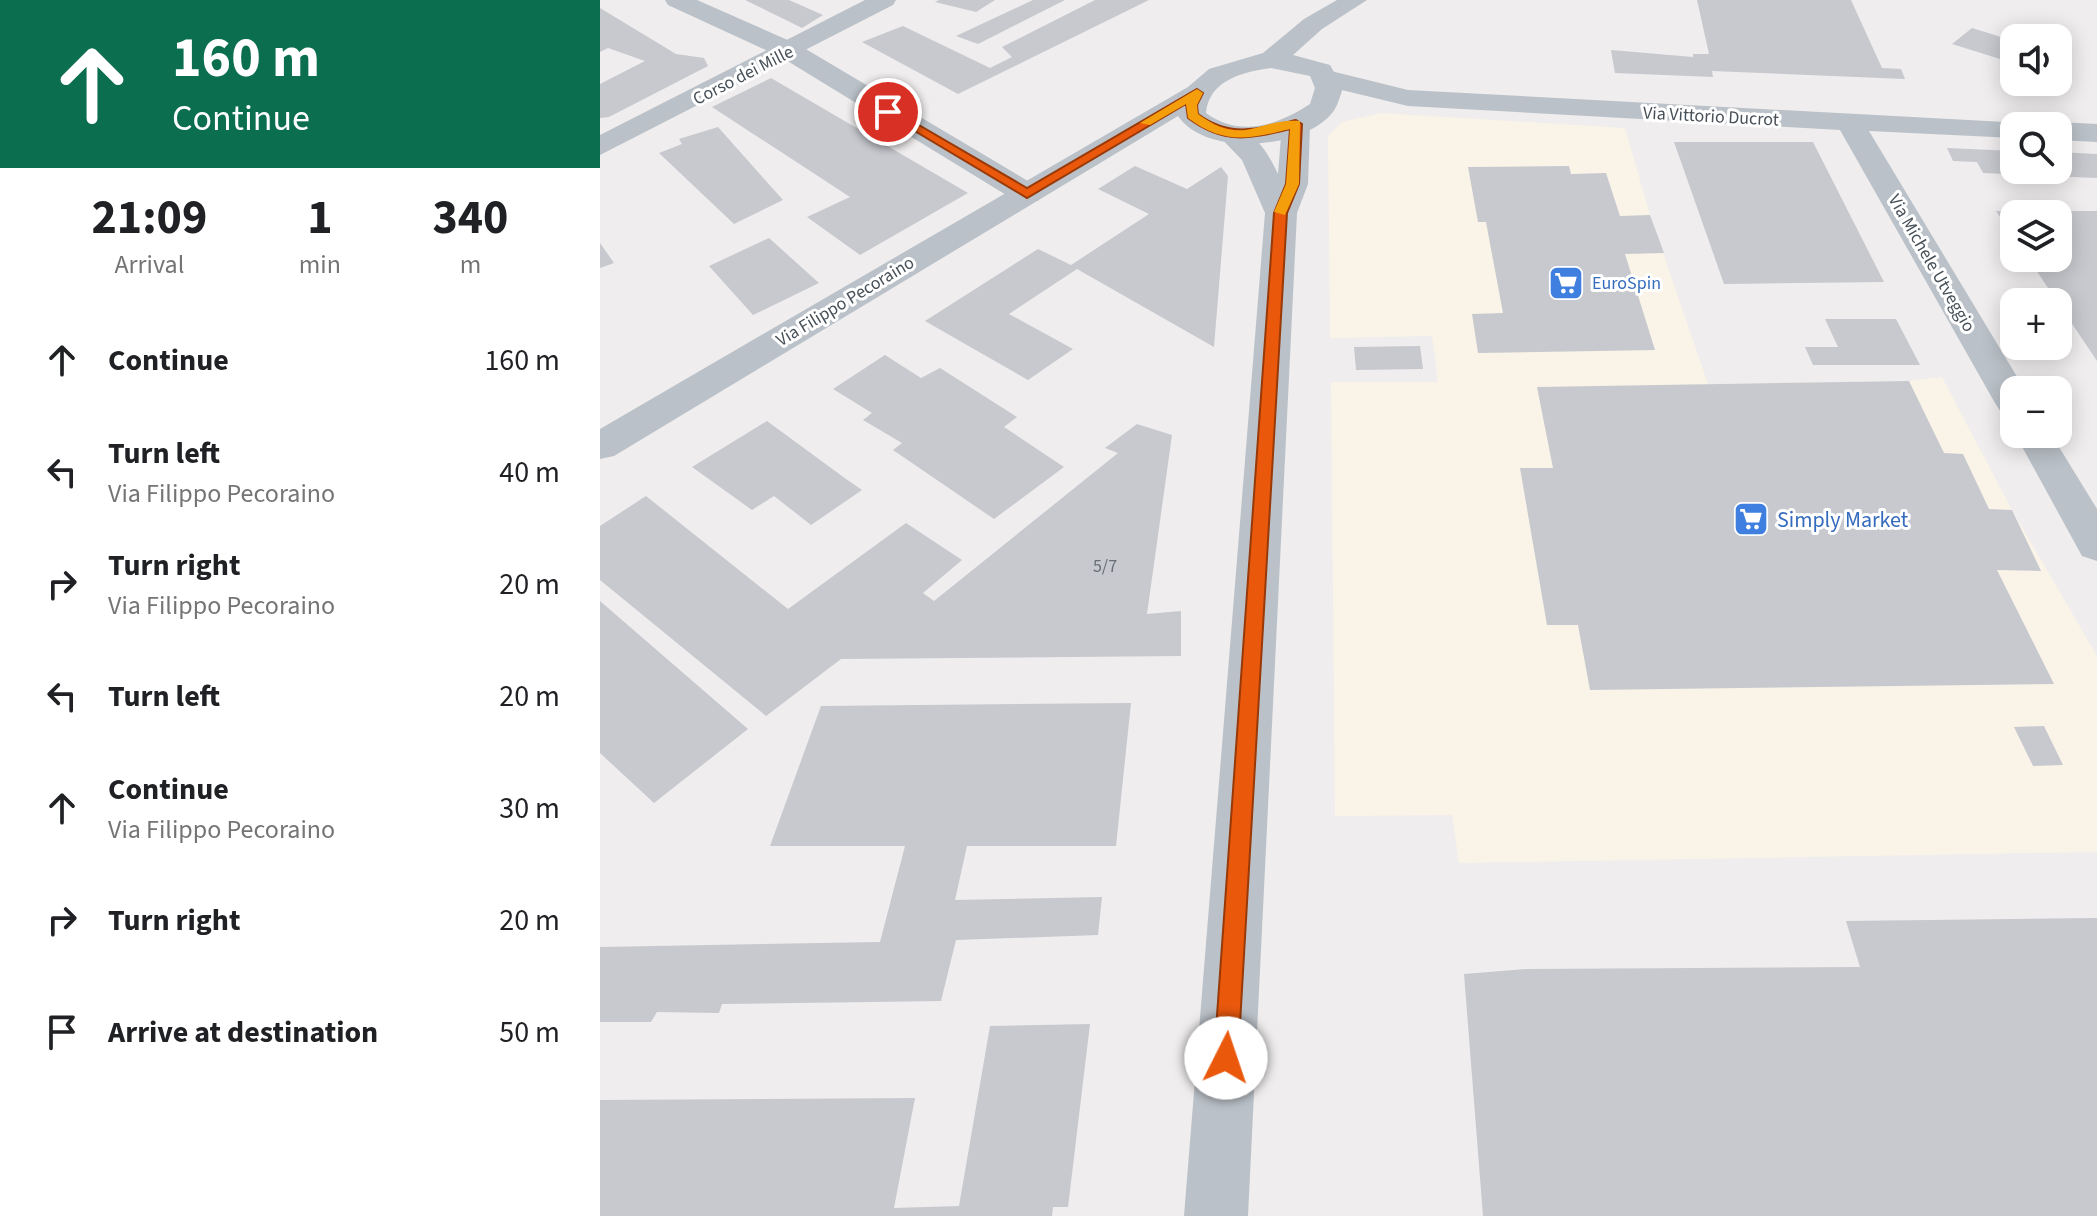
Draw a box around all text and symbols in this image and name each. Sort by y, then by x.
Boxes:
text: 160 m [172,19,320,98]
map controls [2000,24,2072,448]
button: sound [2000,24,2072,96]
icon: ahead [40,32,144,136]
street label: Corso dei Mille [689,39,798,111]
pin [854,78,922,146]
icon: arrive [866,90,910,134]
text: Continue [172,93,310,144]
street label: Via Vittorio Ducrot [1642,100,1780,133]
button: search [2000,112,2072,184]
text: 21:09 [91,184,207,252]
text: 1 [307,184,333,252]
text: 340 [432,184,508,252]
street label: Via Michele Utveggio [1882,190,1981,337]
button: layers [2000,200,2072,272]
text: Arrival [114,246,184,283]
text: min [299,246,341,283]
text: m [460,246,481,283]
street label: Via Filippo Pecoraino [771,250,919,353]
supermarket icon: EuroSpin [1547,264,1585,302]
place label: EuroSpin [1592,271,1661,296]
button: + [2000,288,2072,360]
icon: ahead [40,338,84,382]
text: Continue [108,339,229,382]
text: 160 m [484,339,560,382]
button: − [2000,376,2072,448]
text: Turn left [108,432,220,475]
icon: left [40,450,84,494]
text: 40 m [499,451,560,494]
text: Via Filippo Pecoraino [108,475,335,512]
supermarket icon: Simply Market [1732,500,1770,538]
place label: Simply Market [1777,504,1909,536]
text: Turn right [108,544,240,587]
house number: 5/7 [1093,554,1117,579]
icon: right [40,562,84,606]
text: 20 m [499,563,560,606]
text: Via Filippo Pecoraino [108,587,335,624]
icon: left [40,674,84,718]
text: Turn left [108,675,220,718]
text: 20 m [499,675,560,718]
text: Continue [108,768,229,811]
icon: ahead [40,786,84,830]
text: 30 m [499,787,560,830]
text: Via Filippo Pecoraino [108,811,335,848]
icon: right [40,898,84,942]
text: Turn right [108,899,240,942]
text: 20 m [499,899,560,942]
icon: arrive [40,1010,84,1054]
text: Arrive at destination [108,1011,378,1054]
text: 50 m [499,1011,560,1054]
position arrow [1184,1016,1268,1100]

